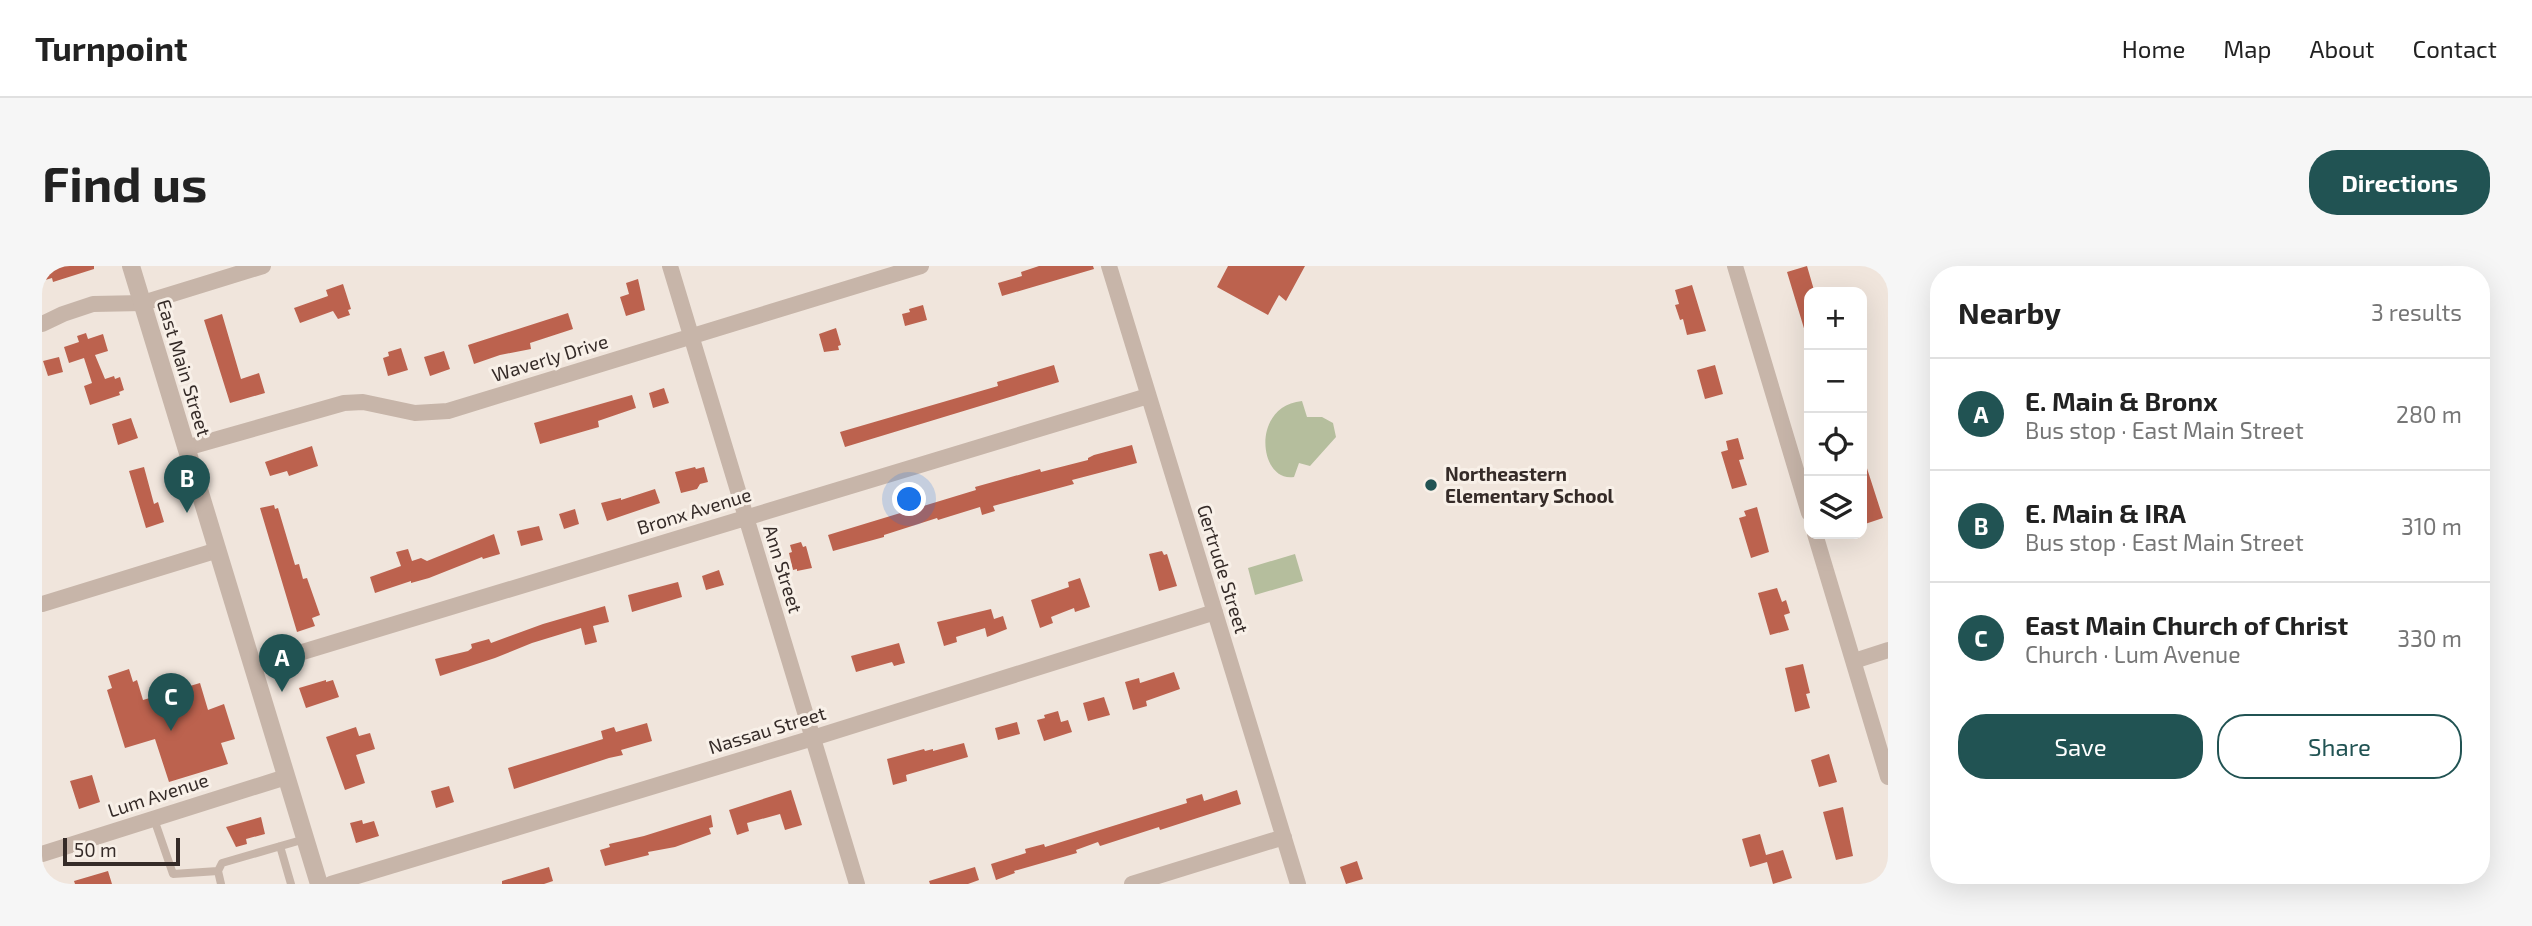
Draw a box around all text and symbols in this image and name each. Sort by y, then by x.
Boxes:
text: Turnpoint [35,28,188,68]
text: Home [2122,34,2185,63]
text: Map [2223,34,2271,63]
text: About [2309,34,2375,63]
text: Contact [2413,34,2497,63]
button: Directions [2309,150,2490,215]
text: Find us [42,153,207,212]
map controls [1804,287,1867,539]
button: + [1804,287,1867,350]
text: Nearby [1958,294,2061,330]
street label: East Main Street [153,297,216,439]
text: 3 results [2371,298,2462,326]
street label: Waverly Drive [489,329,611,386]
button: − [1804,350,1867,413]
text: E. Main & Bronx [2025,385,2218,416]
text: A [1973,400,1989,428]
text: 280 m [2396,400,2462,428]
button: locate [1804,413,1867,476]
text: Bus stop · East Main Street [2025,416,2304,444]
pin: B [164,455,210,513]
place label: Northeastern Elementary School [1445,462,1615,508]
button: layers [1804,476,1867,539]
marker: Northeastern Elementary School [1423,477,1439,493]
street label: Bronx Avenue [634,482,754,539]
your location [892,482,926,516]
text: E. Main & IRA [2025,497,2186,528]
street label: Gertrude Street [1193,502,1254,636]
text: B [1974,512,1988,540]
text: 310 m [2401,512,2462,540]
street label: Ann Street [759,522,808,616]
text: Bus stop · East Main Street [2025,528,2304,556]
text: East Main Church of Christ [2025,609,2348,640]
text: C [1974,624,1988,652]
text: 330 m [2397,624,2462,652]
pin: A [259,634,305,692]
text: Church · Lum Avenue [2025,640,2241,668]
pin: C [148,673,194,731]
street label: Nassau Street [705,701,828,758]
button: Save [1958,714,2203,779]
button: Share [2217,714,2462,779]
street label: Lum Avenue [105,767,211,822]
scale bar [63,835,180,867]
text: 50 m [74,838,117,861]

